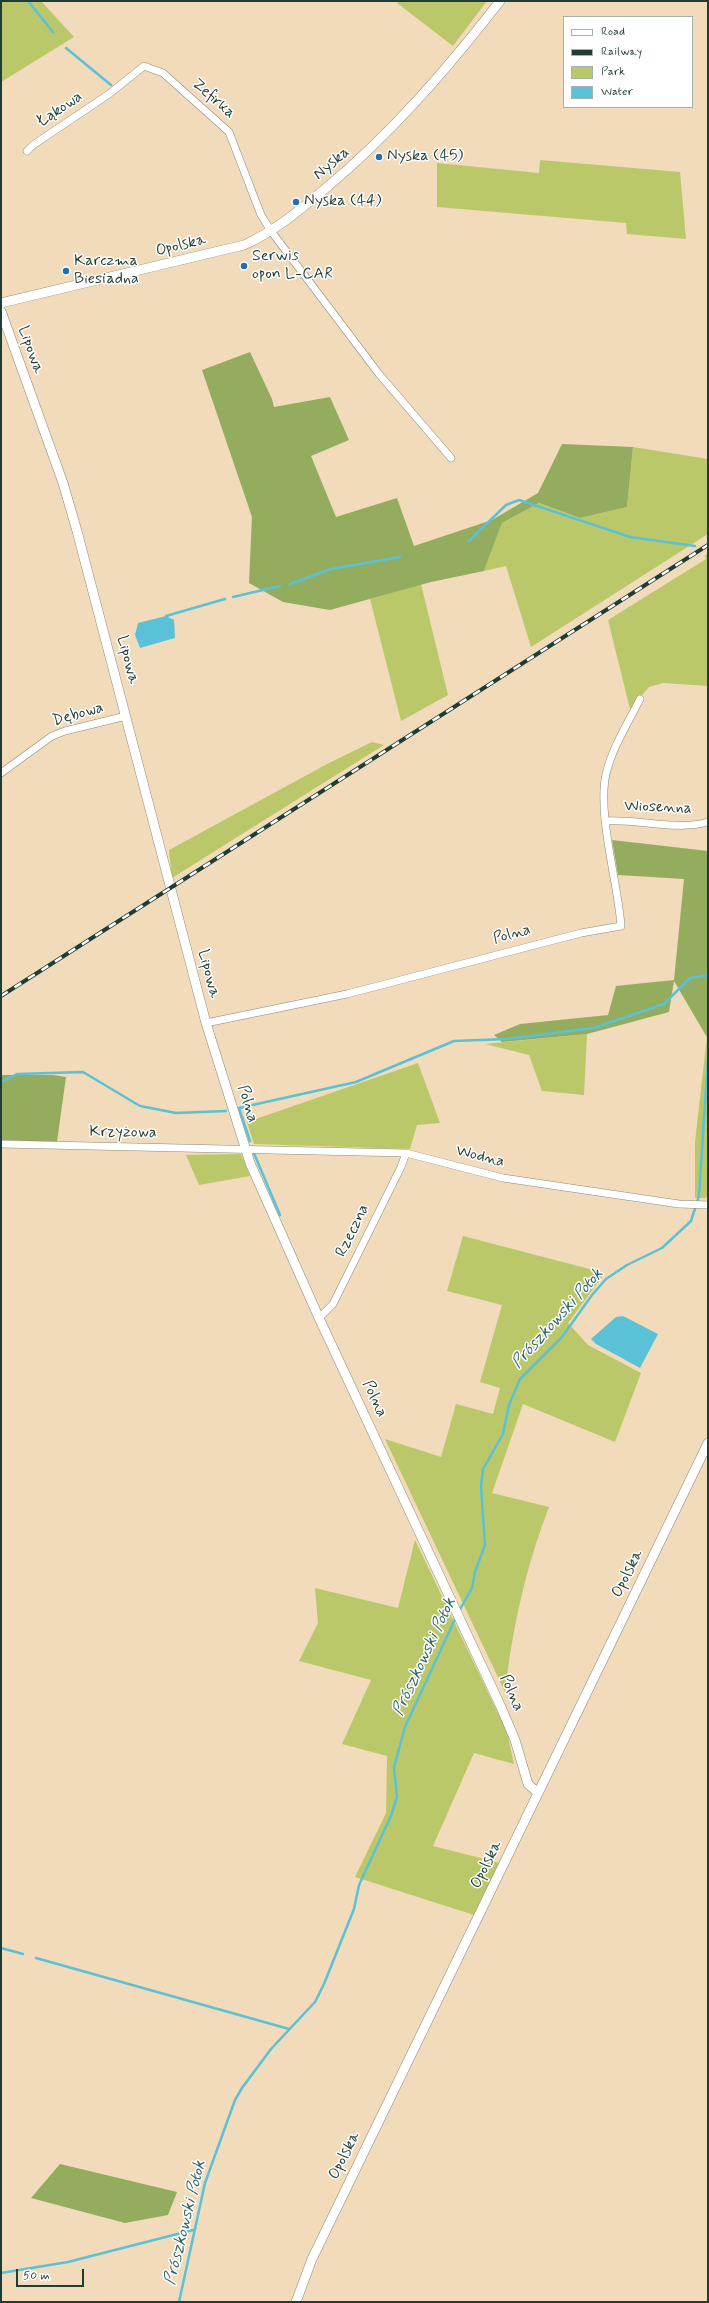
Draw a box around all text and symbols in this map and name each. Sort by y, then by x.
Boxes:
legend [563,16,693,108]
text: Road [601,24,625,40]
text: Railway [601,44,642,60]
text: Park [601,64,625,80]
street label: Zefirka [187,75,239,123]
text: Water [601,84,633,100]
street label: Łąkowa [33,88,87,132]
street label: Nyska [310,143,354,185]
place label: Nyska (45) [387,147,463,167]
marker: Nyska (45) [374,152,384,162]
place label: Nyska (44) [304,192,381,212]
marker: Nyska (44) [291,197,301,207]
street label: Opolska [154,231,208,261]
place label: Serwis opon L-CAR [252,247,333,285]
place label: Karczma Biesiadna [74,252,139,290]
marker: Serwis opon L-CAR [239,261,249,271]
marker: Karczma Biesiadna [61,266,71,276]
street label: Lipowa [13,324,47,376]
street label: Lipowa [111,634,143,686]
street label: Dębowa [50,699,106,731]
street label: Wiosenna [624,797,692,819]
street label: Polna [491,921,533,949]
street label: Lipowa [192,948,224,1000]
street label: Polna [232,1083,262,1125]
street label: Krzyżowa [89,1123,157,1143]
street label: Wodna [454,1142,506,1172]
street label: Rzeczna [332,1201,374,1261]
water label: Prószkowski Potok [508,1265,608,1373]
street label: Polna [357,1378,391,1420]
street label: Opolska [608,1547,648,1601]
water label: Prószkowski Potok [389,1595,461,1719]
street label: Polna [494,1672,528,1714]
street label: Opolska [467,1838,507,1892]
street label: Opolska [325,2129,365,2183]
water label: Prószkowski Potok [161,2159,211,2287]
scale bar [18,2261,86,2287]
text: 50 m [23,2268,50,2284]

